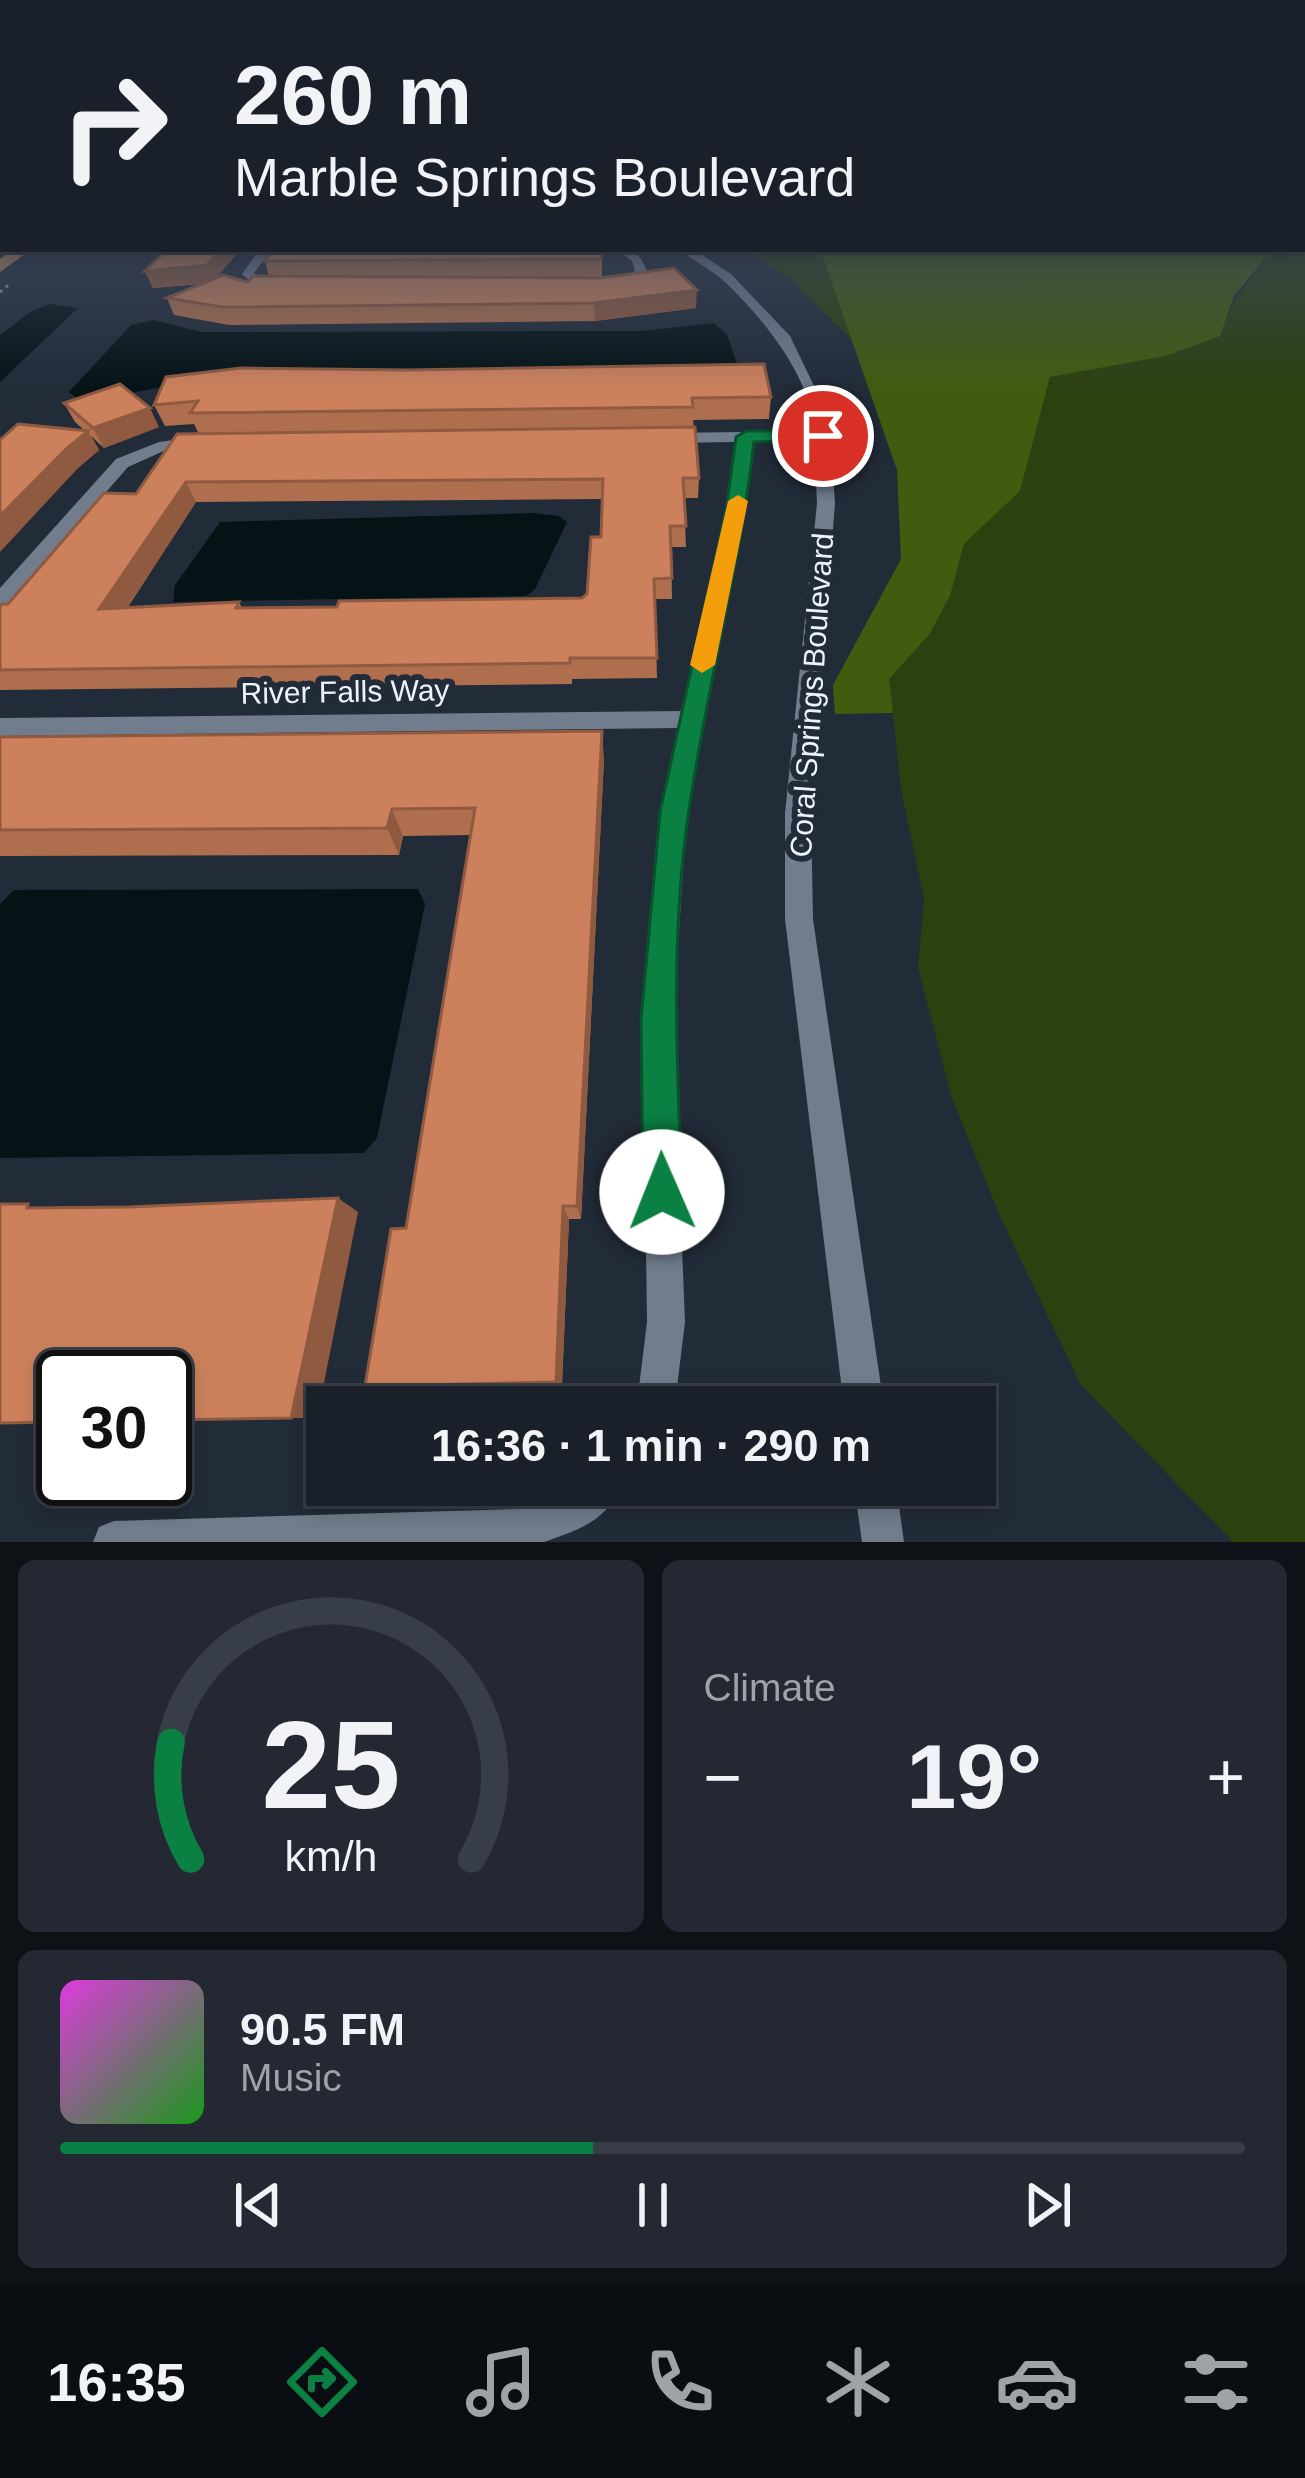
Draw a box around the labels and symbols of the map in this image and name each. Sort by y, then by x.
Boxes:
pin [772,385,874,487]
street label: Coral Springs Boulevard [784,532,839,858]
street label: River Falls Way [240,673,450,710]
position arrow [599,1129,725,1255]
speed limit sign: 30 [36,1350,192,1506]

